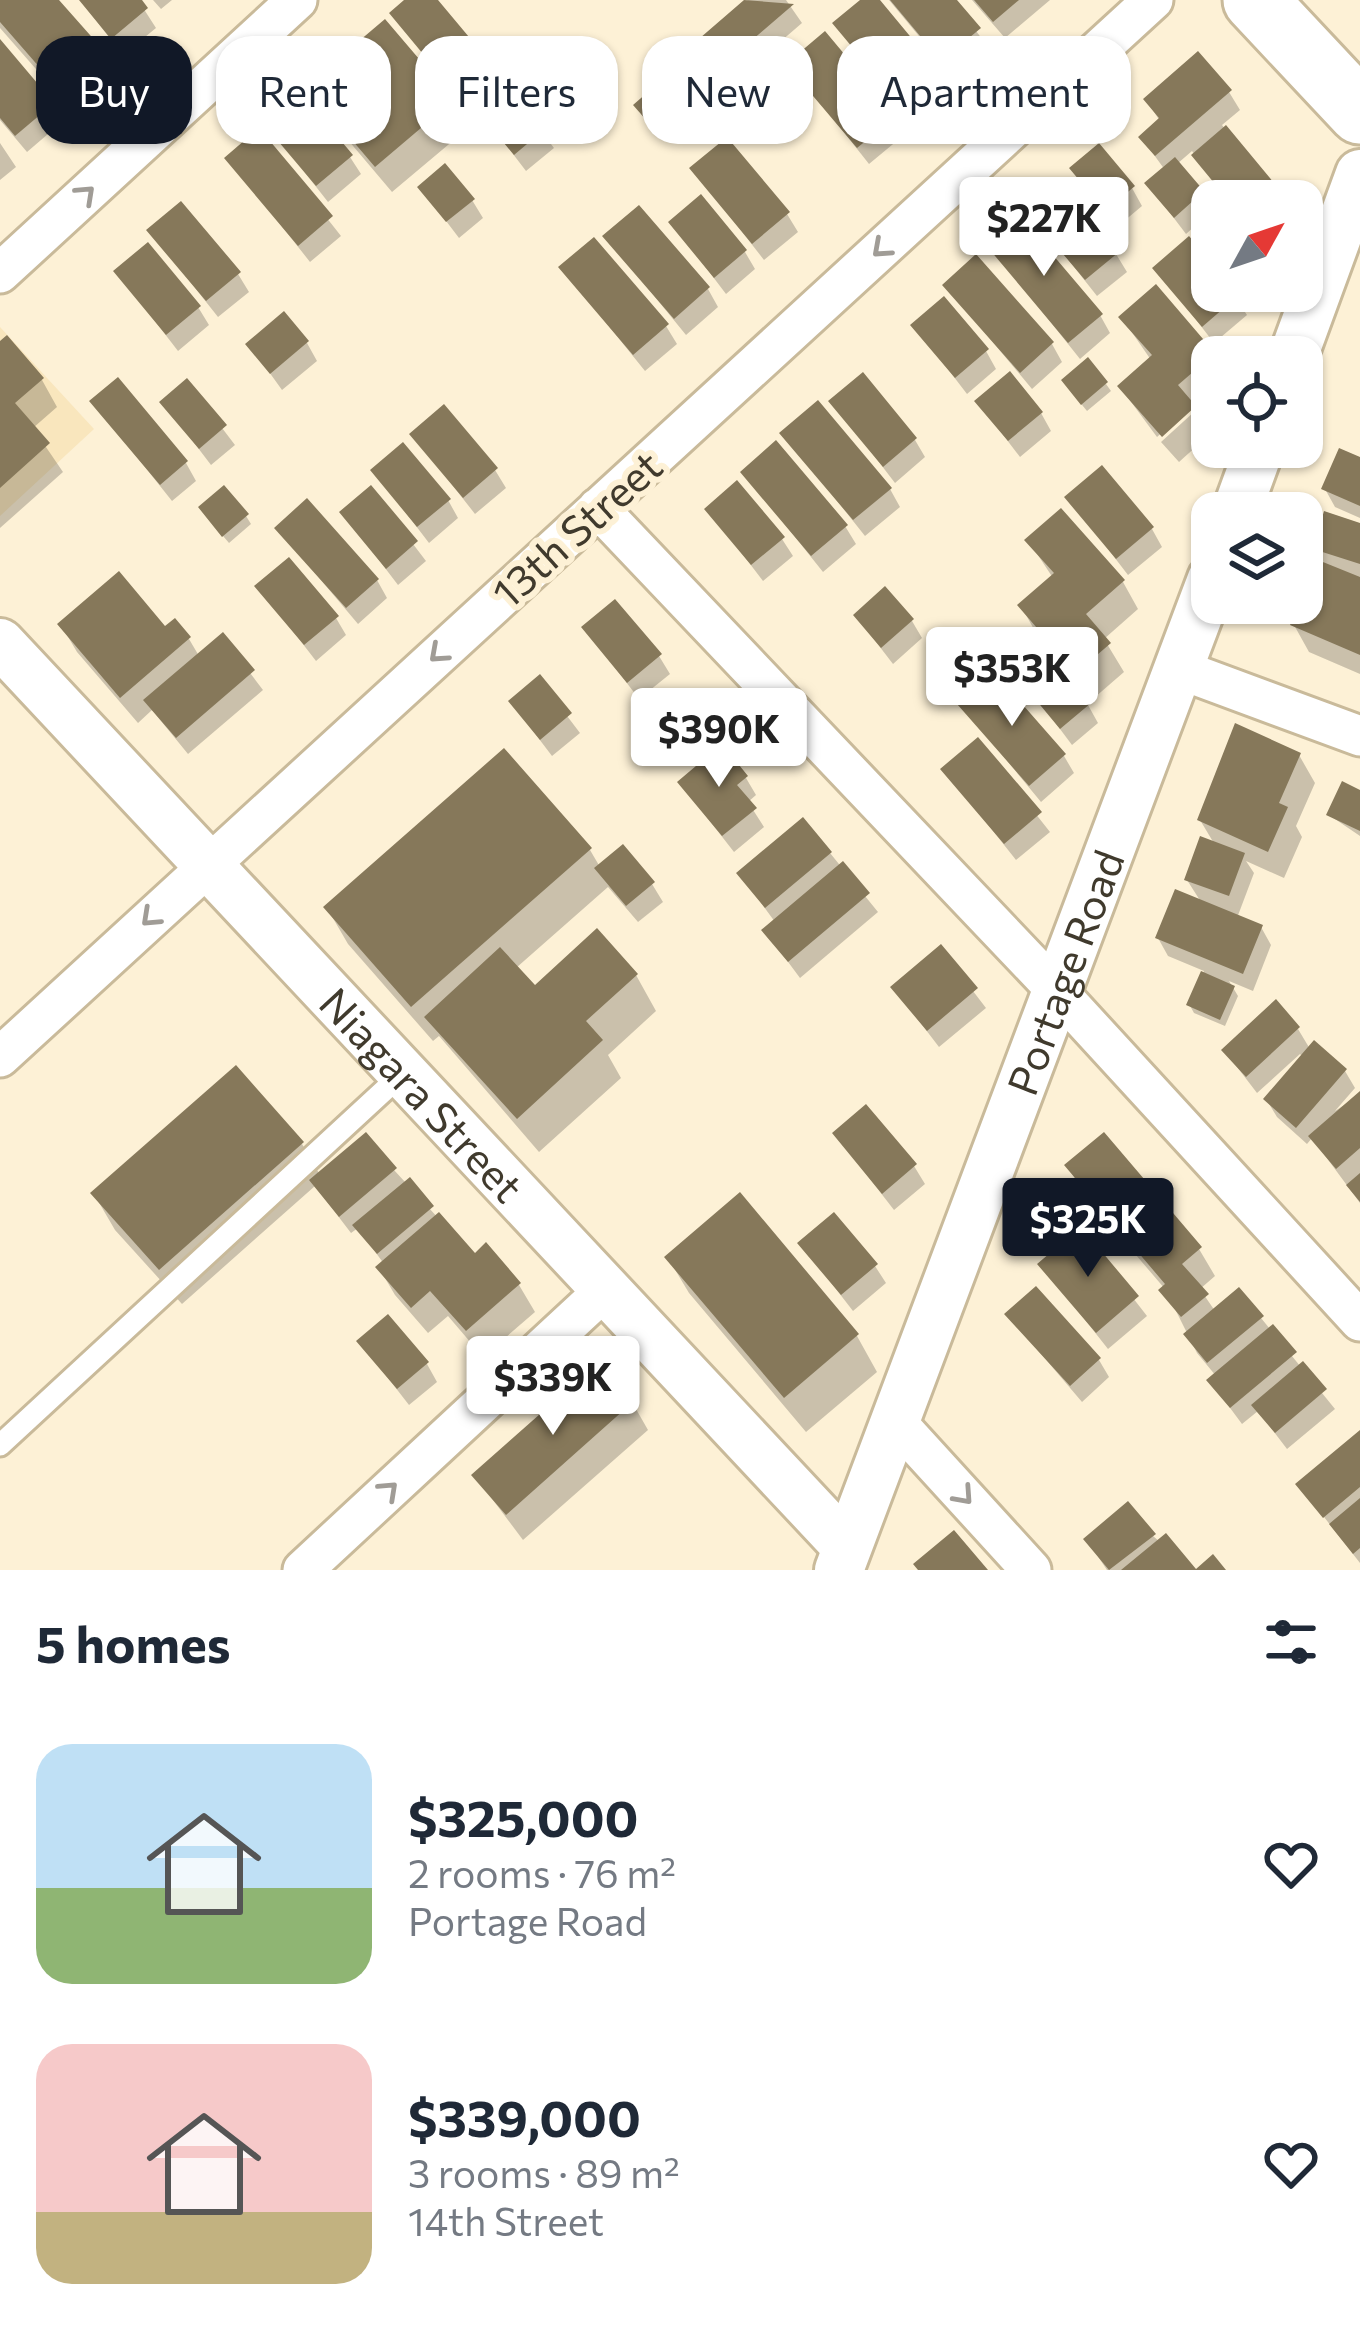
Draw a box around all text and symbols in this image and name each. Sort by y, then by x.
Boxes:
chip: Buy [36,36,192,144]
chip: Rent [216,36,391,144]
chip: Filters [415,36,618,144]
chip: New [642,36,813,144]
chip: Apartment [837,36,1131,144]
pin: $227K [960,177,1128,279]
north arrow [1191,180,1323,312]
map controls [1191,180,1323,624]
one-way arrow [73,187,94,208]
text: $227K [986,192,1102,240]
one-way arrow [873,235,894,256]
button: locate [1191,336,1323,468]
street label: 13th Street [481,438,671,618]
button: layers [1191,492,1323,624]
pin: $353K [928,627,1096,729]
one-way arrow [430,640,451,661]
text: $353K [953,642,1071,690]
pin: $390K [635,688,803,790]
text: $390K [658,703,780,751]
street label: Portage Road [994,842,1134,1102]
one-way arrow [143,903,164,925]
street label: Niagara Street [310,976,535,1212]
pin: $325K [1004,1178,1172,1280]
text: $325K [1029,1193,1147,1241]
pin: $339K [469,1336,637,1438]
text: $339K [494,1351,612,1399]
one-way arrow [375,1483,397,1505]
one-way arrow [949,1483,971,1504]
icon: filters [1258,1609,1324,1675]
text: 5 homes [36,1611,231,1674]
text: $325,000 [408,1785,638,1848]
icon: home [132,1792,276,1936]
icon: heart [1258,1831,1324,1897]
text: 2 rooms · 76 m² [408,1848,676,1896]
text: Portage Road [408,1896,647,1944]
text: $339,000 [408,2085,641,2148]
icon: home [132,2092,276,2236]
icon: heart [1258,2131,1324,2197]
text: 3 rooms · 89 m² [408,2148,680,2196]
text: 14th Street [408,2196,604,2244]

